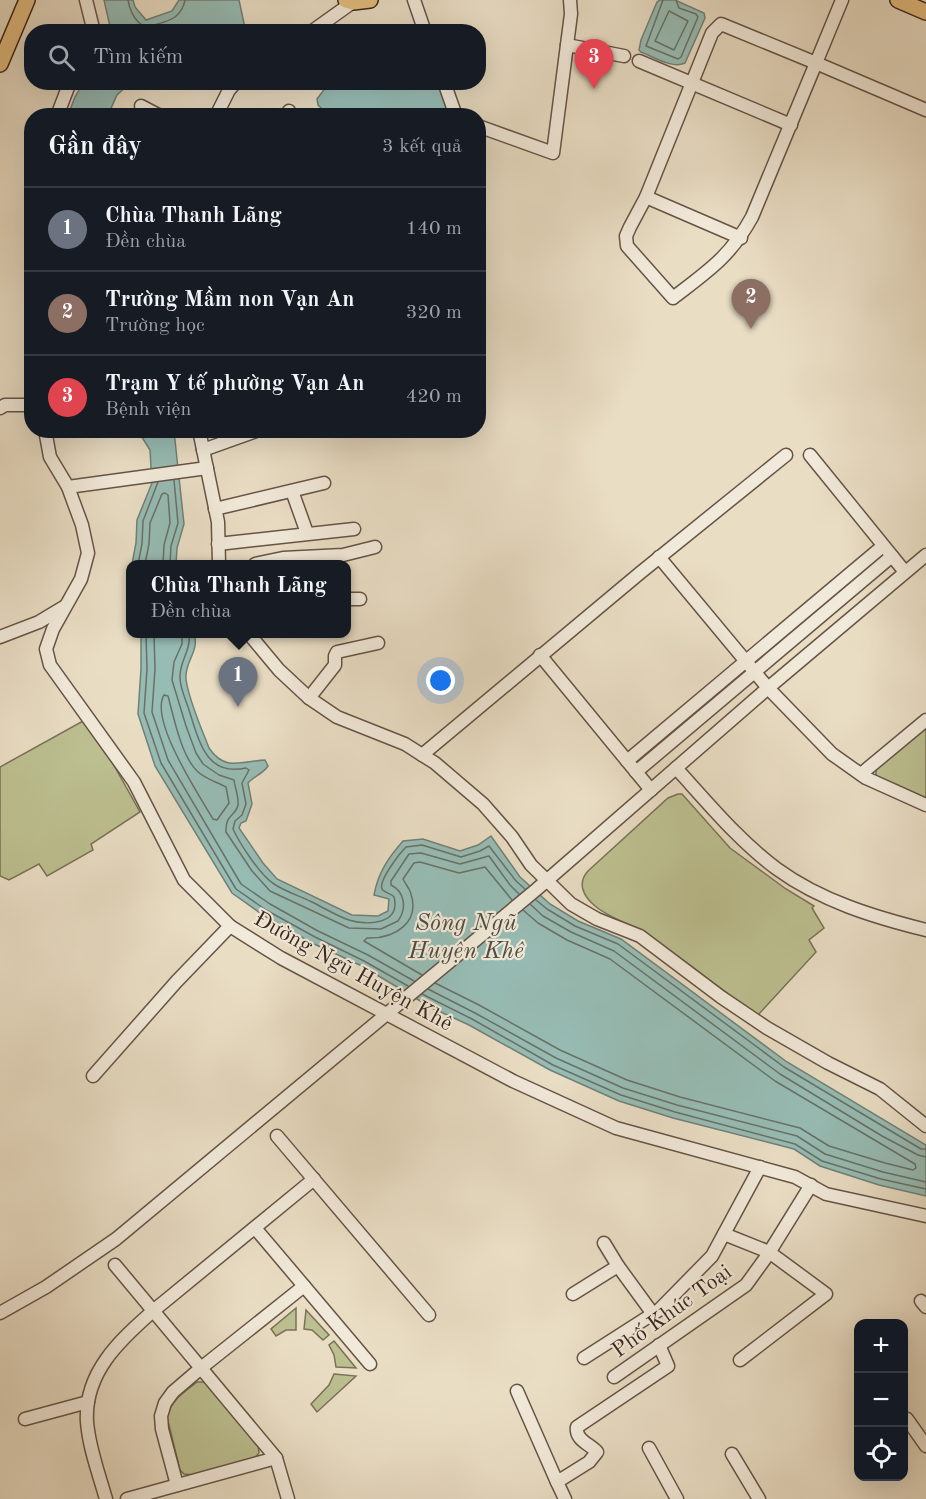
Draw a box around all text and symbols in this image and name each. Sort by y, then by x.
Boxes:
search box [24,24,486,90]
pin: 3 [574,40,614,89]
icon: search [45,41,78,74]
text: Tìm kiếm [93,46,183,68]
text: Gần đây [48,134,142,160]
text: 3 kết quả [382,137,462,157]
text: Chùa Thanh Lãng [105,205,282,227]
text: 1 [62,219,73,239]
text: 140 m [406,219,462,239]
text: Đền chùa [105,232,186,252]
pin: 2 [732,280,771,329]
text: Trường Mầm non Vạn An [105,289,355,311]
text: 2 [62,303,73,323]
text: 320 m [406,303,462,323]
text: Trường học [105,316,205,336]
text: Trạm Y tế phường Vạn An [105,373,364,395]
text: 3 [62,387,73,407]
text: 420 m [406,387,462,407]
text: Bệnh viện [105,400,191,420]
popup [126,560,351,638]
text: Chùa Thanh Lãng [150,575,327,597]
text: Đền chùa [150,602,231,622]
pin: 1 [218,658,258,707]
your location [426,666,455,695]
street label: Đường Ngũ Huyện Khê [250,908,456,1036]
water label: Sông Ngũ Huyện Khê [407,912,525,964]
street label: Phố Khúc Toại [608,1261,736,1362]
map controls [854,1319,908,1481]
button: + [854,1319,908,1373]
button: − [854,1373,908,1427]
button: locate [854,1427,908,1481]

